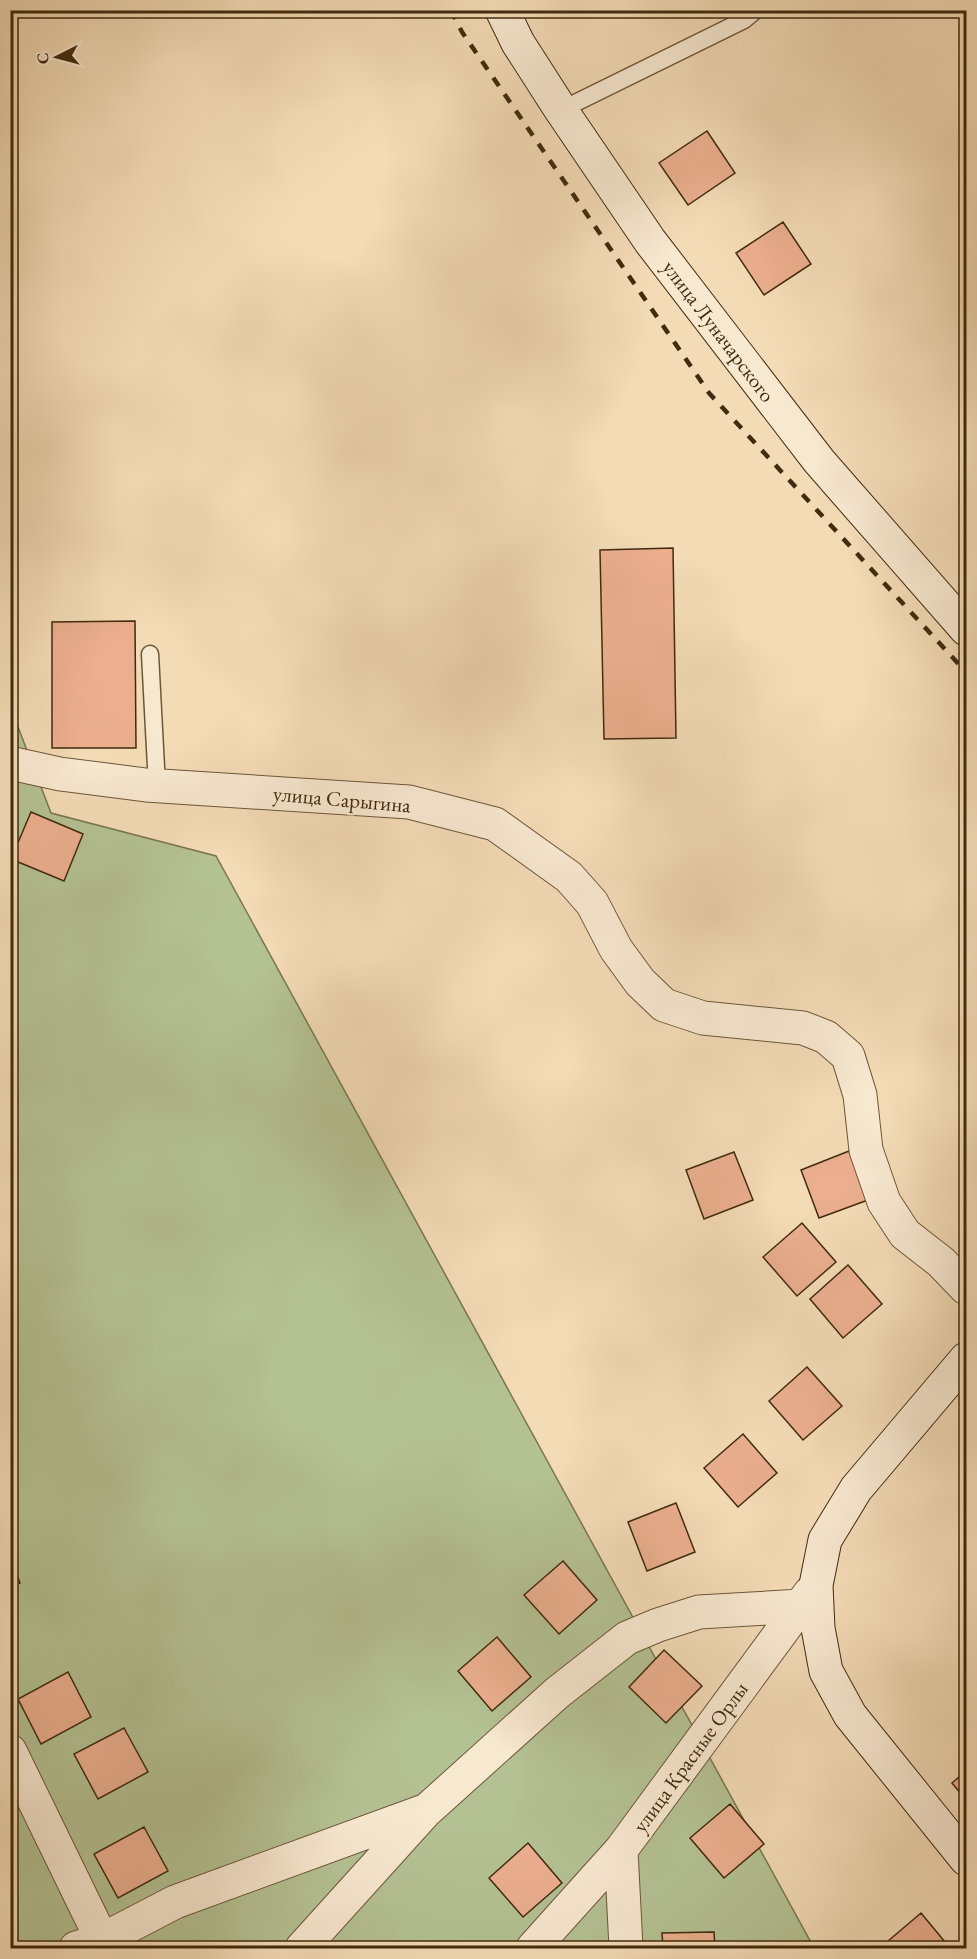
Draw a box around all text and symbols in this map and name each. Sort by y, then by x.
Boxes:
north arrow [27,27,87,87]
text: С [32,52,54,65]
street label: улица Луначарского [657,255,781,407]
street label: улица Сарыгина [272,780,413,819]
street label: улица Красные Орлы [626,1676,754,1838]

